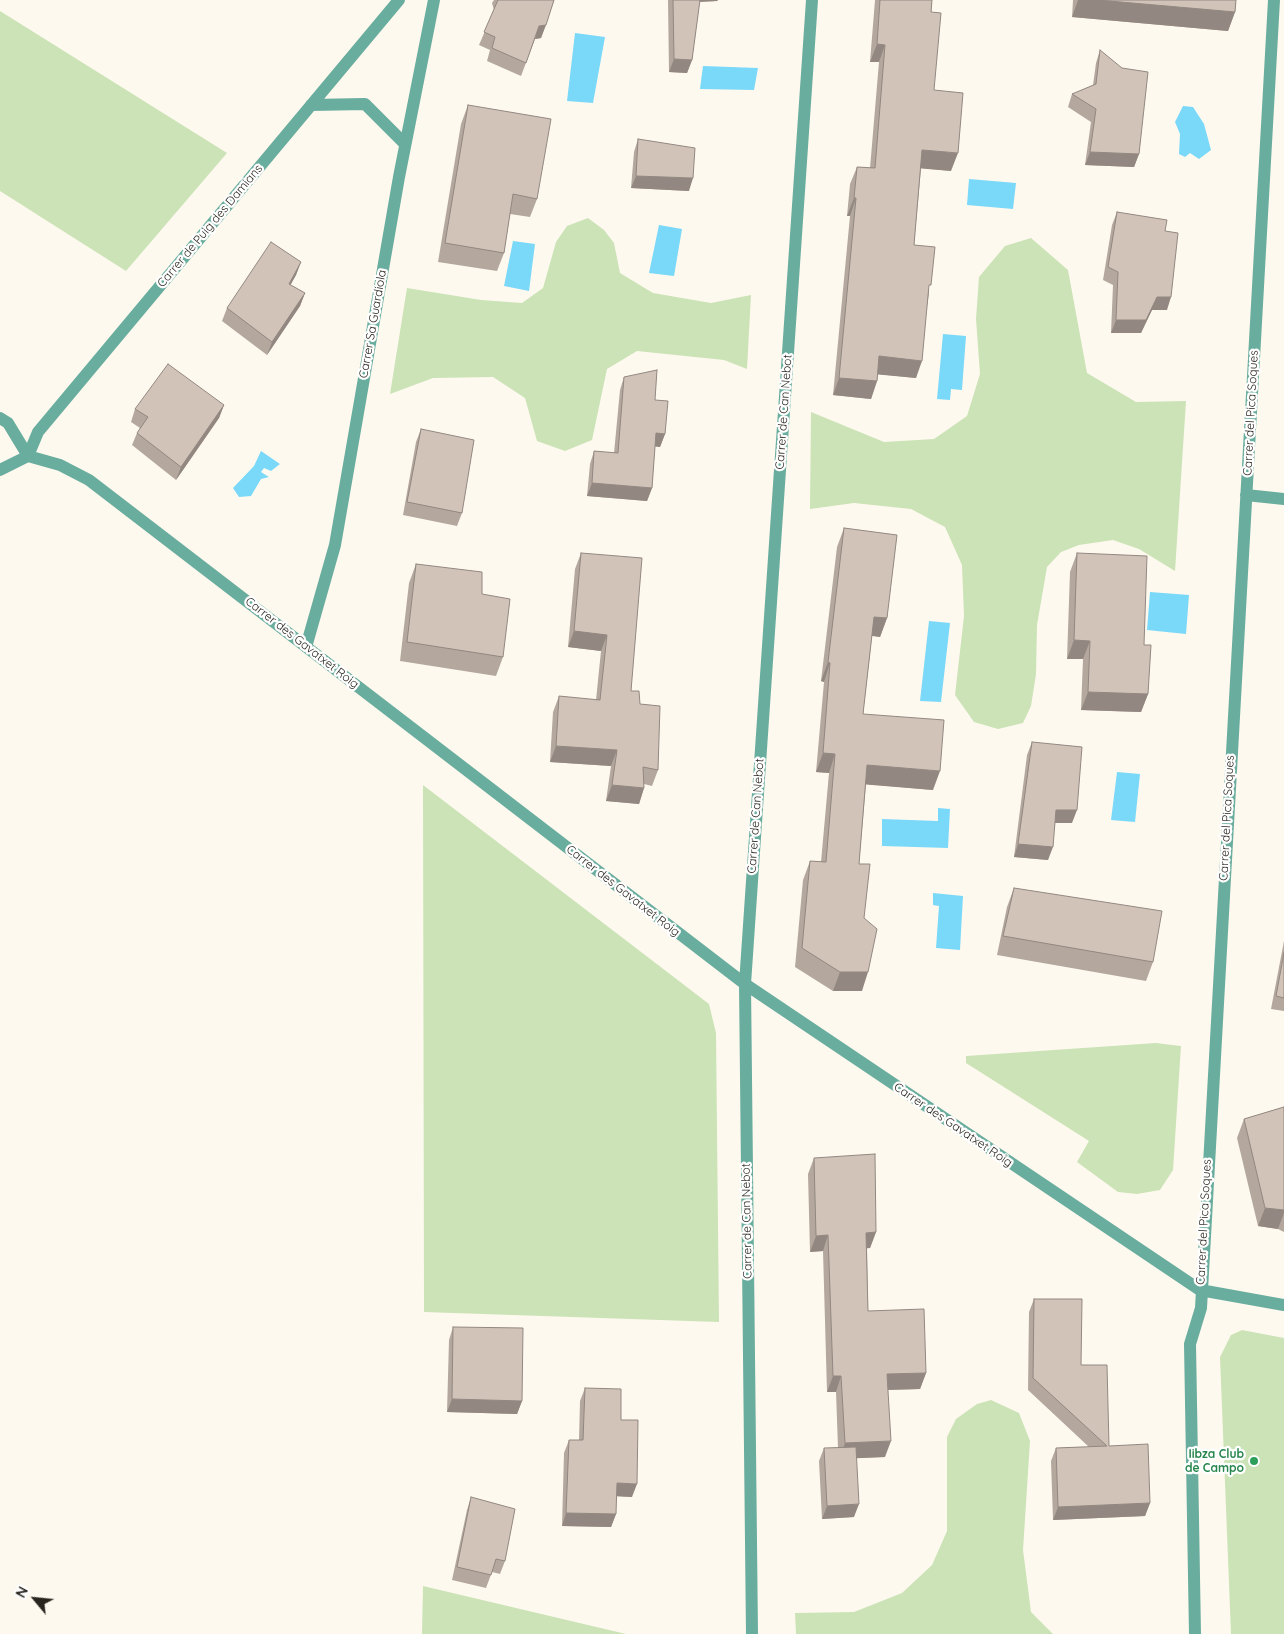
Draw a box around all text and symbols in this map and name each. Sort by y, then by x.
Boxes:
street label: Carrer de Puig des Damians [154,162,266,290]
street label: Carrer Sa Guardiola [356,269,390,379]
street label: Carrer del Pica Soques [1241,350,1261,476]
street label: Carrer de Can Nebot [773,354,795,470]
street label: Carrer des Gavatxet Roig [242,594,362,692]
street label: Carrer del Pica Soques [1217,755,1237,881]
street label: Carrer de Can Nebot [745,758,767,874]
street label: Carrer des Gavatxet Roig [563,842,683,940]
street label: Carrer des Gavatxet Roig [891,1080,1015,1170]
street label: Carrer del Pica Soques [1194,1159,1214,1285]
street label: Carrer de Can Nebot [739,1163,755,1279]
place label: Iibza Club de Campo [1185,1447,1244,1475]
marker: Iibza Club de Campo [1248,1455,1260,1467]
north arrow [10,1574,60,1624]
text: N [11,1583,32,1601]

